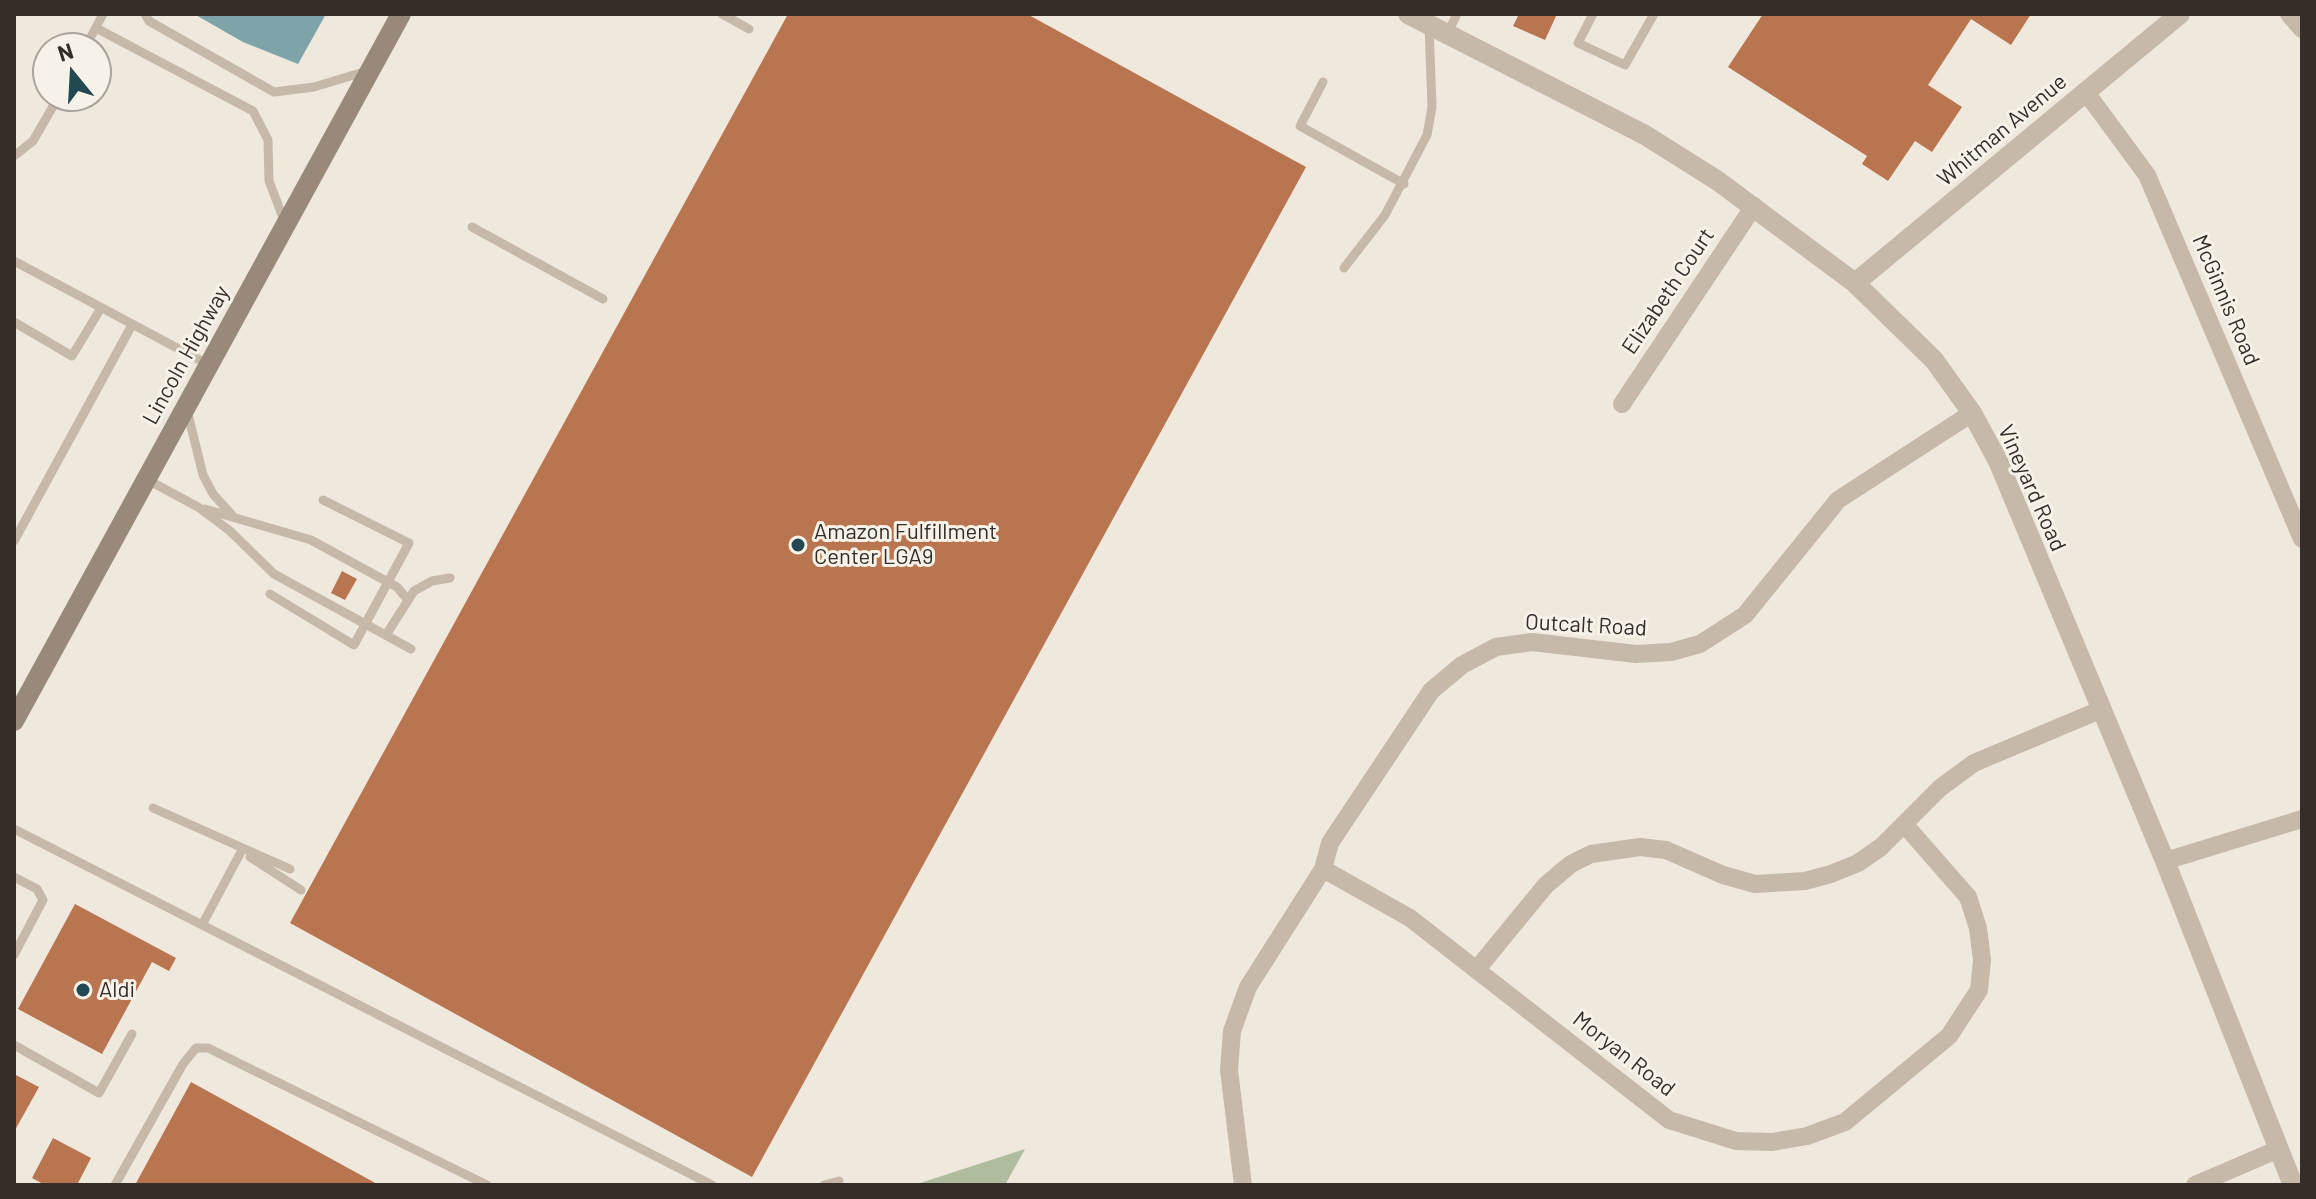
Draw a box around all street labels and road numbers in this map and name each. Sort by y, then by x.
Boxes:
street label: Whitman Avenue [1932,68,2072,192]
street label: Elizabeth Court [1616,223,1720,359]
street label: McGinnis Road [2187,231,2265,369]
street label: Lincoln Highway [137,281,235,429]
street label: Vineyard Road [1992,421,2072,555]
street label: Outcalt Road [1524,609,1648,641]
street label: Moryan Road [1568,1006,1680,1102]

